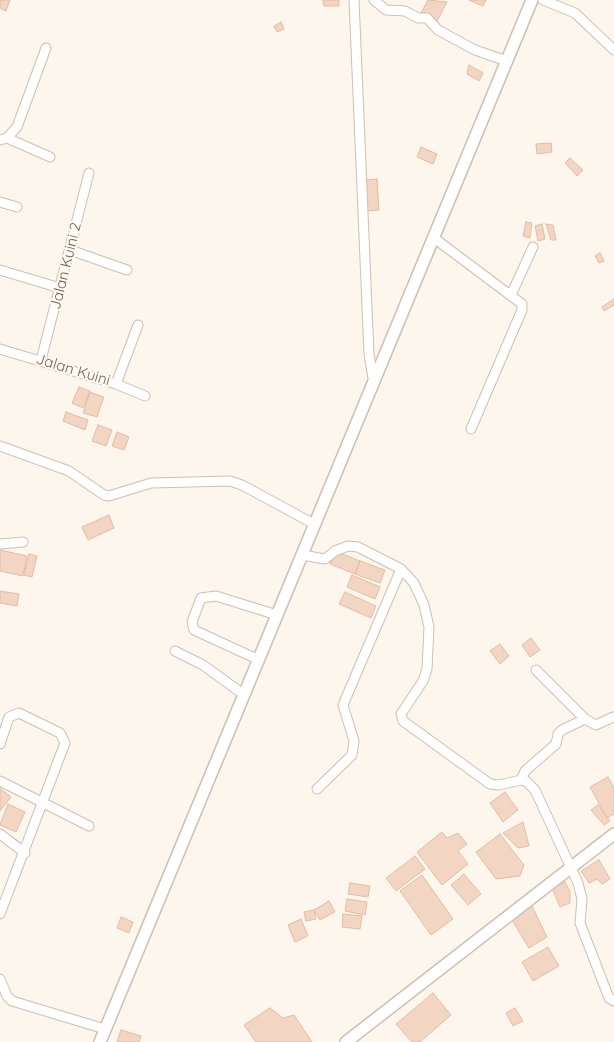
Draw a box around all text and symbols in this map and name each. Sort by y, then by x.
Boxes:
street label: Jalan Kuini 2 [47,221,85,311]
street label: Jalan Kuini [34,350,112,390]

